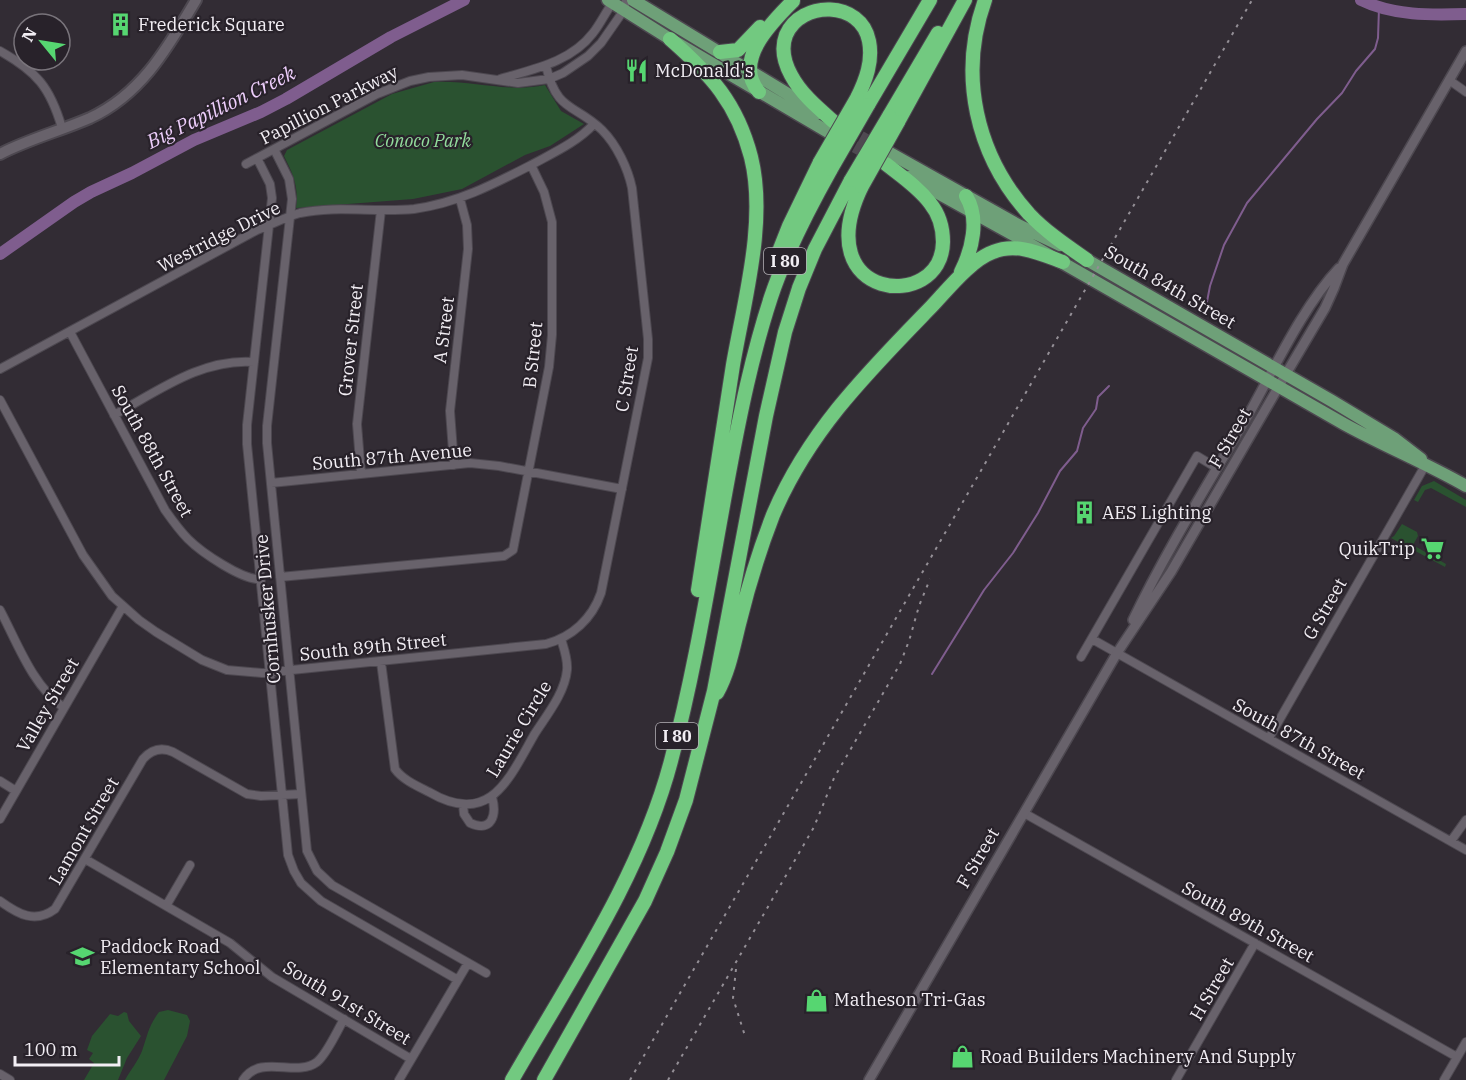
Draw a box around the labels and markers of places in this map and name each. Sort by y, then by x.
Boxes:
building icon: Frederick Square [107,12,133,38]
place label: Frederick Square [138,13,285,36]
restaurant icon: McDonald's [624,58,650,84]
place label: McDonald's [655,59,754,82]
building icon: AES Lighting [1071,500,1097,526]
place label: AES Lighting [1102,501,1212,524]
supermarket icon: QuikTrip [1420,536,1446,562]
place label: QuikTrip [1339,537,1415,560]
place label: Paddock Road Elementary School [100,935,260,979]
school or university icon: Paddock Road Elementary School [69,944,95,970]
shop icon: Matheson Tri-Gas [803,987,829,1013]
place label: Matheson Tri-Gas [834,988,986,1011]
shop icon: Road Builders Machinery And Supply [949,1044,975,1070]
place label: Road Builders Machinery And Supply [980,1045,1296,1068]

